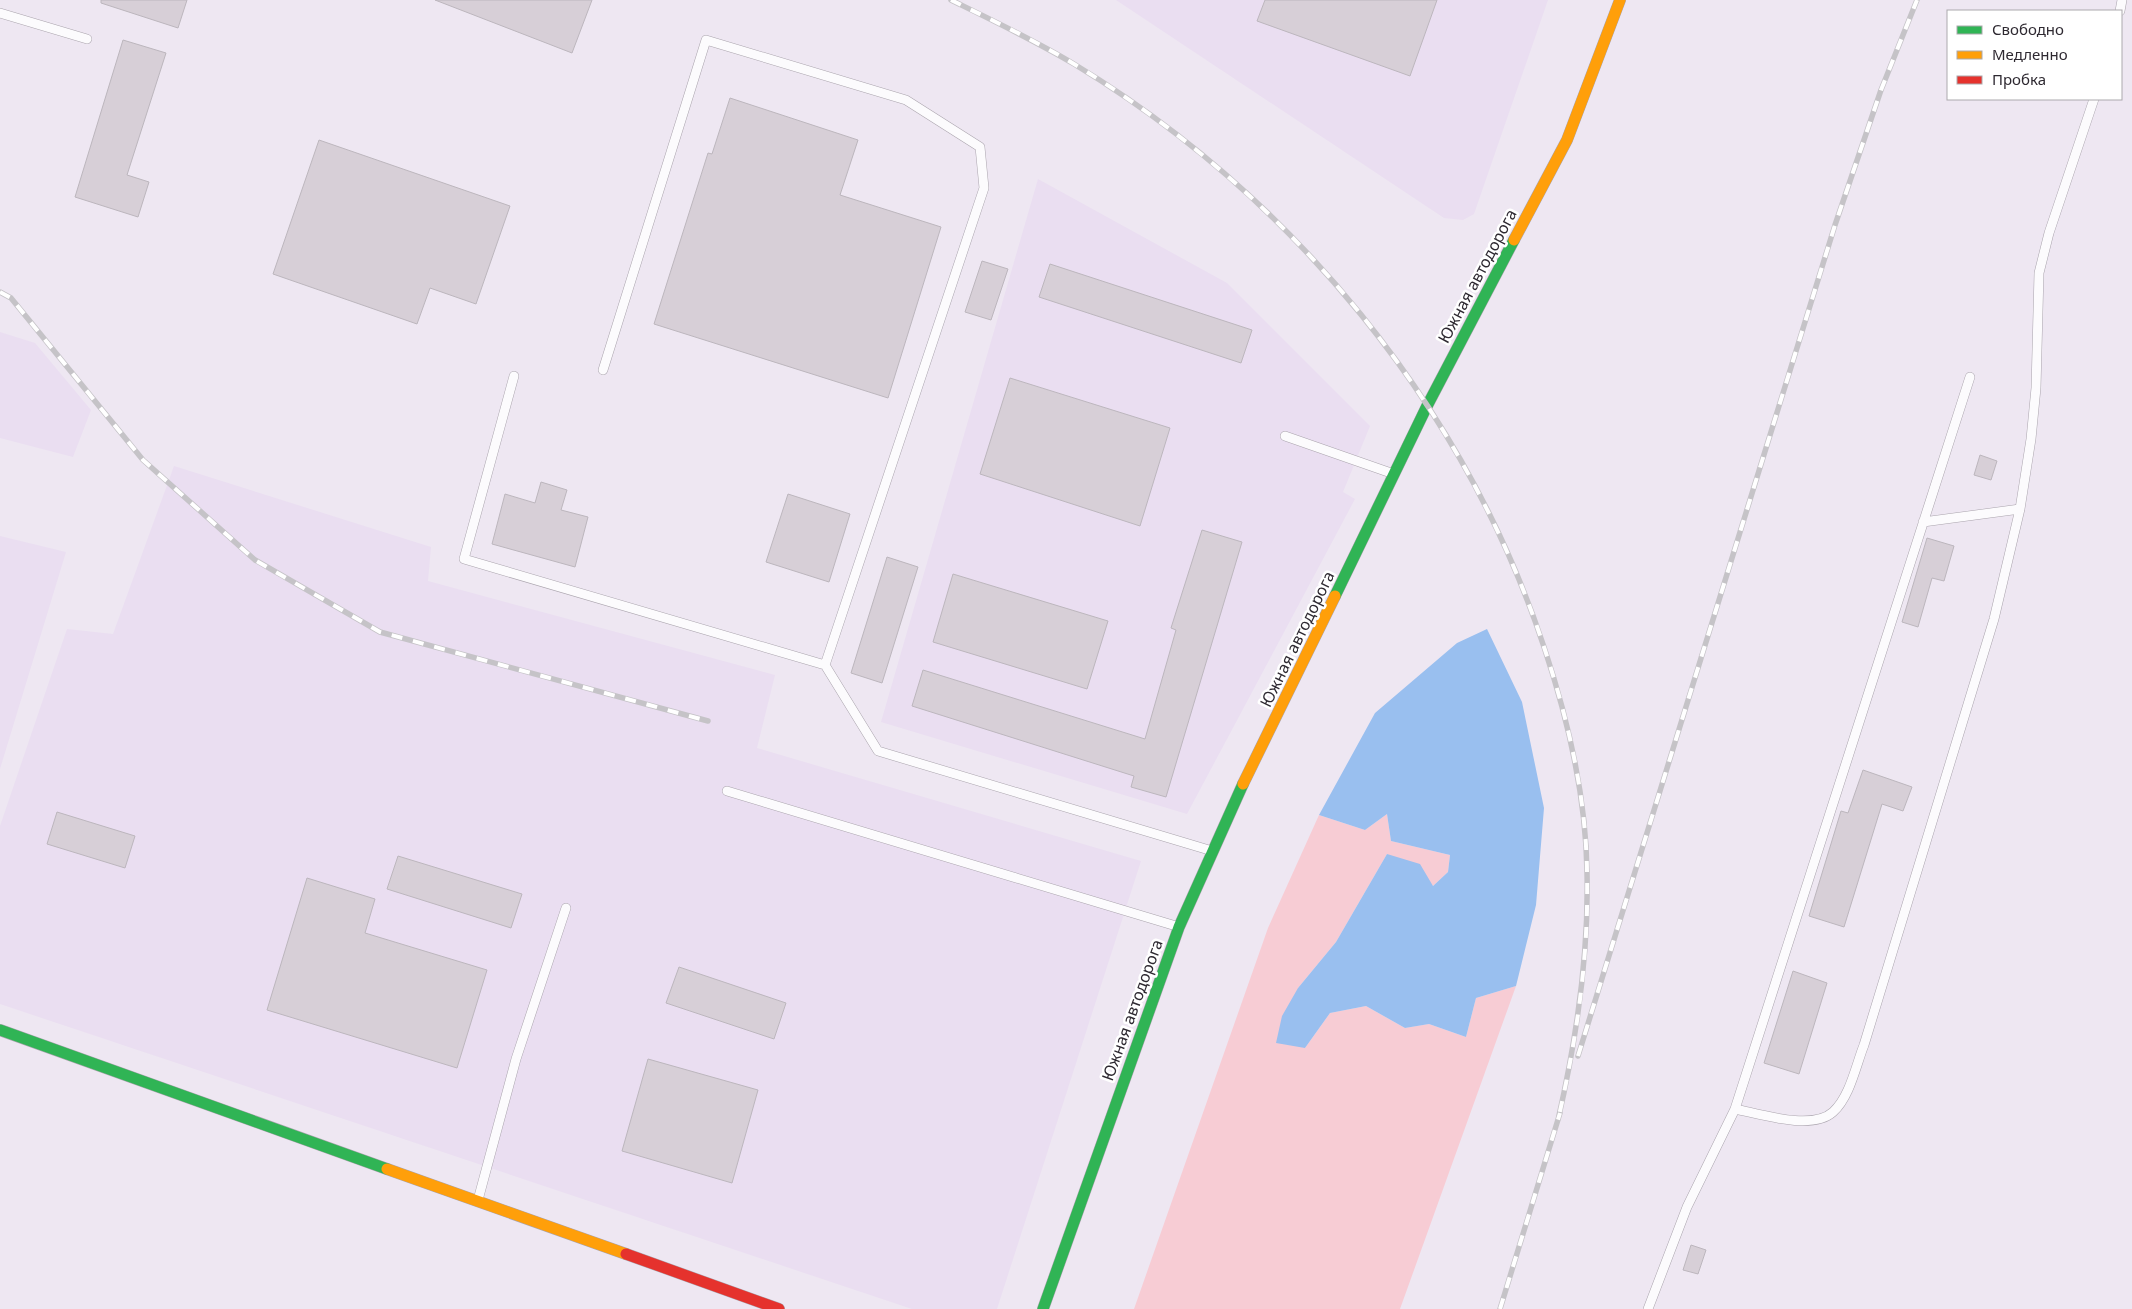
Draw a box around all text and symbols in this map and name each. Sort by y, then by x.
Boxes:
legend [1947,10,2122,100]
text: Свободно [1992,19,2064,39]
text: Медленно [1992,44,2068,64]
text: Пробка [1992,69,2046,89]
street label: Южная автодорога [1432,205,1522,347]
street label: Южная автодорога [1255,567,1339,711]
street label: Южная автодорога [1096,936,1168,1084]

